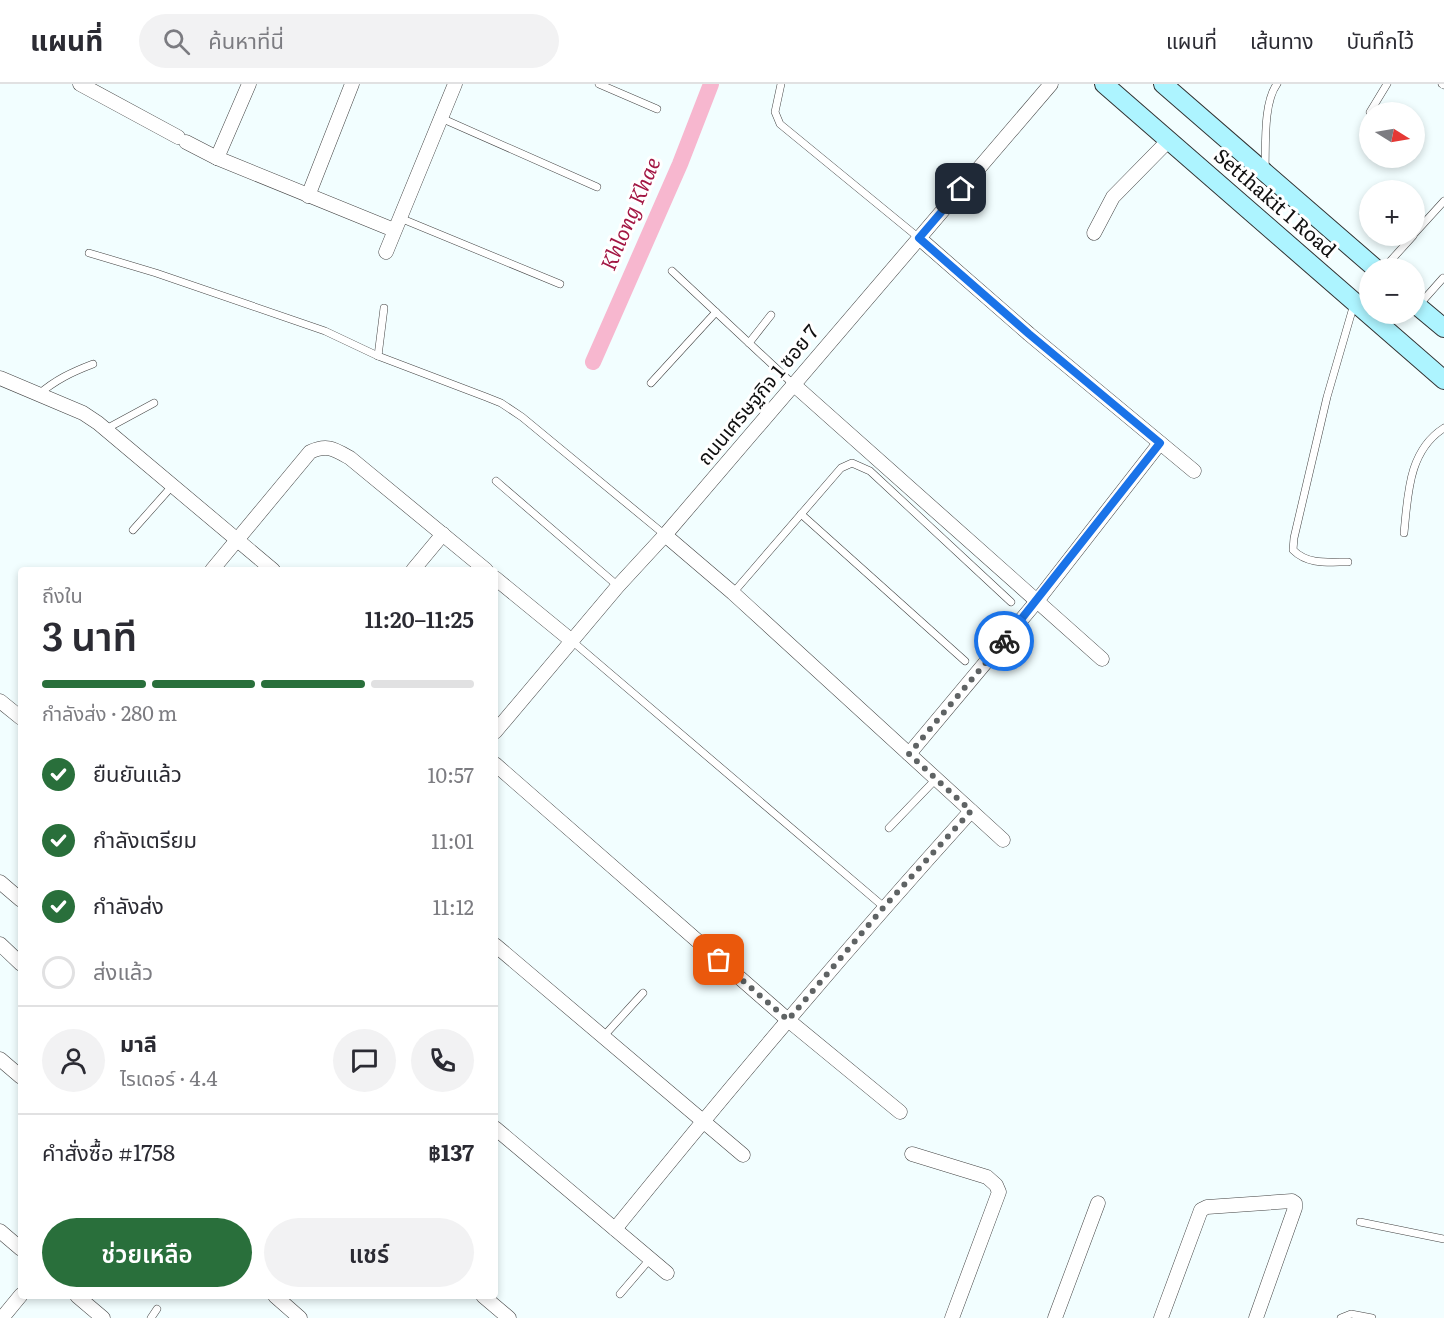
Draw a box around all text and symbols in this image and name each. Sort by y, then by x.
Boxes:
search box [139,14,559,68]
text: แผนที่ [30,18,103,60]
text: ค้นหาที่นี่ [208,23,284,56]
text: แผนที่ [1166,24,1217,55]
text: เส้นทาง [1250,24,1314,55]
text: บันทึกไว้ [1347,24,1414,55]
icon: search [160,25,193,58]
north arrow [1359,102,1425,168]
map controls [1359,102,1425,324]
street label: Setthakit 1 Road [1209,140,1344,263]
water label: Khlong Khae [591,152,667,275]
pin [935,163,986,214]
icon: home [944,172,977,205]
button: + [1359,180,1425,246]
button: − [1359,258,1425,324]
street label: ถนนเศรษฐกิจ 1 ซอย 7 [688,317,824,471]
text: ถึงใน [42,579,83,609]
text: 11:20–11:25 [365,602,474,635]
text: 3 นาที [42,605,137,663]
courier [974,611,1034,671]
icon: bike [988,625,1021,658]
text: กำลังส่ง · 280 m [42,697,177,727]
text: ยืนยันแล้ว [93,756,182,789]
icon: check [42,758,75,791]
text: 10:57 [427,759,474,789]
text: กำลังเตรียม [93,822,197,855]
icon: check [42,824,75,857]
text: 11:01 [431,825,474,855]
text: กำลังส่ง [93,888,164,921]
icon: check [42,890,75,923]
text: 11:12 [433,891,474,921]
pin [693,934,744,985]
icon: bag [702,943,735,976]
text: ส่งแล้ว [93,954,153,987]
text: มาลี [120,1026,157,1059]
button: person [42,1029,105,1092]
button: chat [333,1029,396,1092]
button: phone [411,1029,474,1092]
text: ไรเดอร์ · 4.4 [120,1062,217,1092]
text: คำสั่งซื้อ #1758 [42,1135,175,1168]
text: ฿137 [428,1135,474,1168]
button: ช่วยเหลือ [42,1218,252,1287]
button: แชร์ [264,1218,474,1287]

